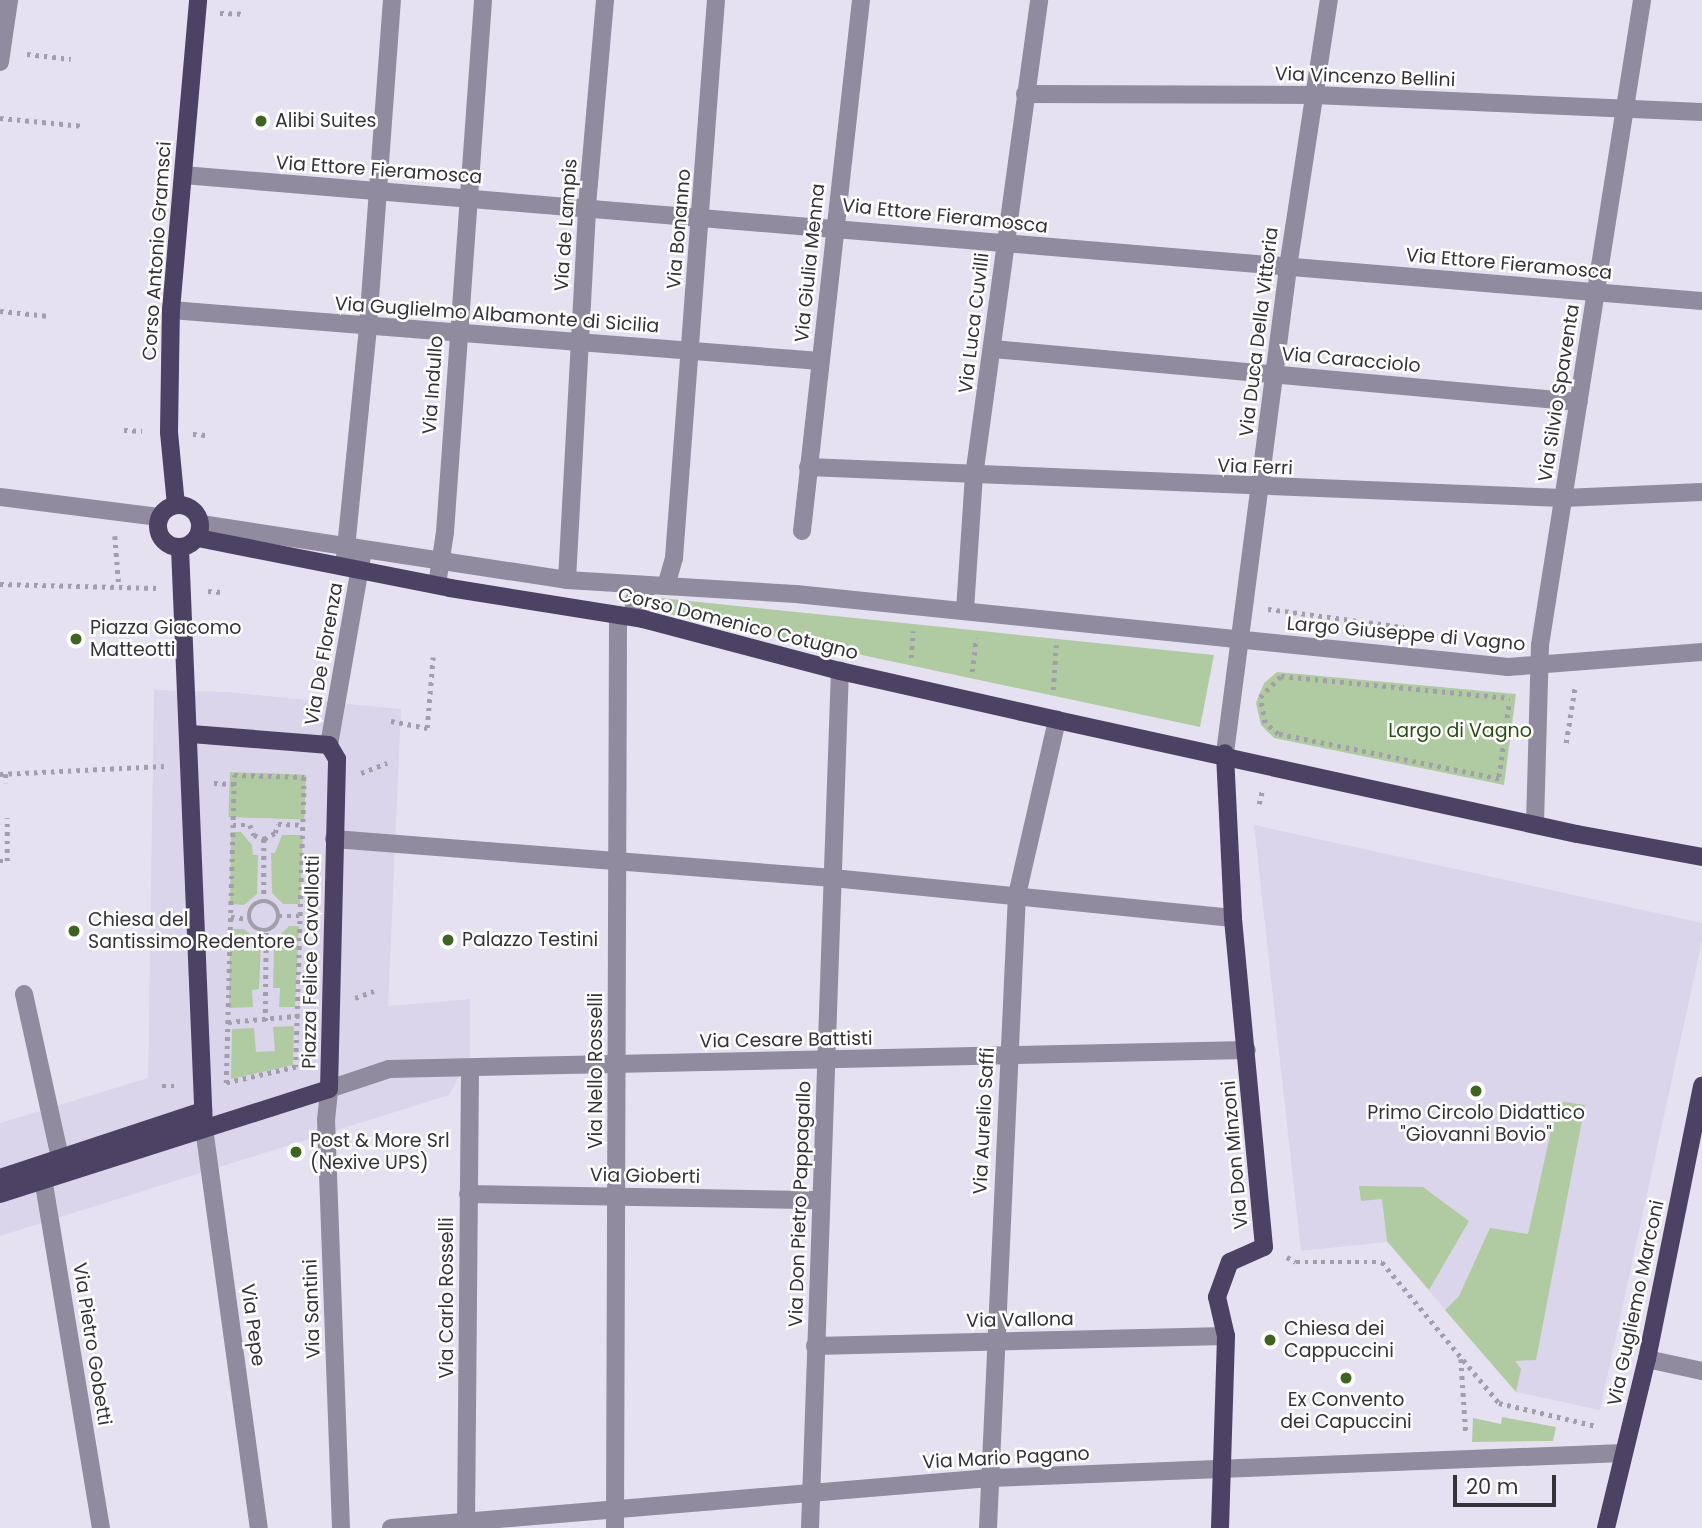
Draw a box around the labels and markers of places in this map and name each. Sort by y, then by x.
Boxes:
place label: Alibi Suites [275,110,376,132]
marker: Alibi Suites [253,113,269,129]
place label: Piazza Giacomo Matteotti [90,617,241,661]
marker: Piazza Giacomo Matteotti [68,631,84,647]
place label: Chiesa del Santissimo Redentore [88,909,295,953]
marker: Chiesa del Santissimo Redentore [66,923,82,939]
place label: Palazzo Testini [462,929,598,951]
marker: Palazzo Testini [440,932,456,948]
marker: Primo Circolo Didattico "Giovanni Bovio" [1468,1083,1484,1099]
place label: Primo Circolo Didattico "Giovanni Bovio" [1367,1102,1585,1146]
place label: Post & More Srl (Nexive UPS) [310,1130,450,1174]
marker: Post & More Srl (Nexive UPS) [288,1144,304,1160]
place label: Chiesa dei Cappuccini [1284,1318,1394,1362]
marker: Chiesa dei Cappuccini [1262,1332,1278,1348]
marker: Ex Convento dei Capuccini [1338,1370,1354,1386]
place label: Ex Convento dei Capuccini [1280,1389,1412,1433]

